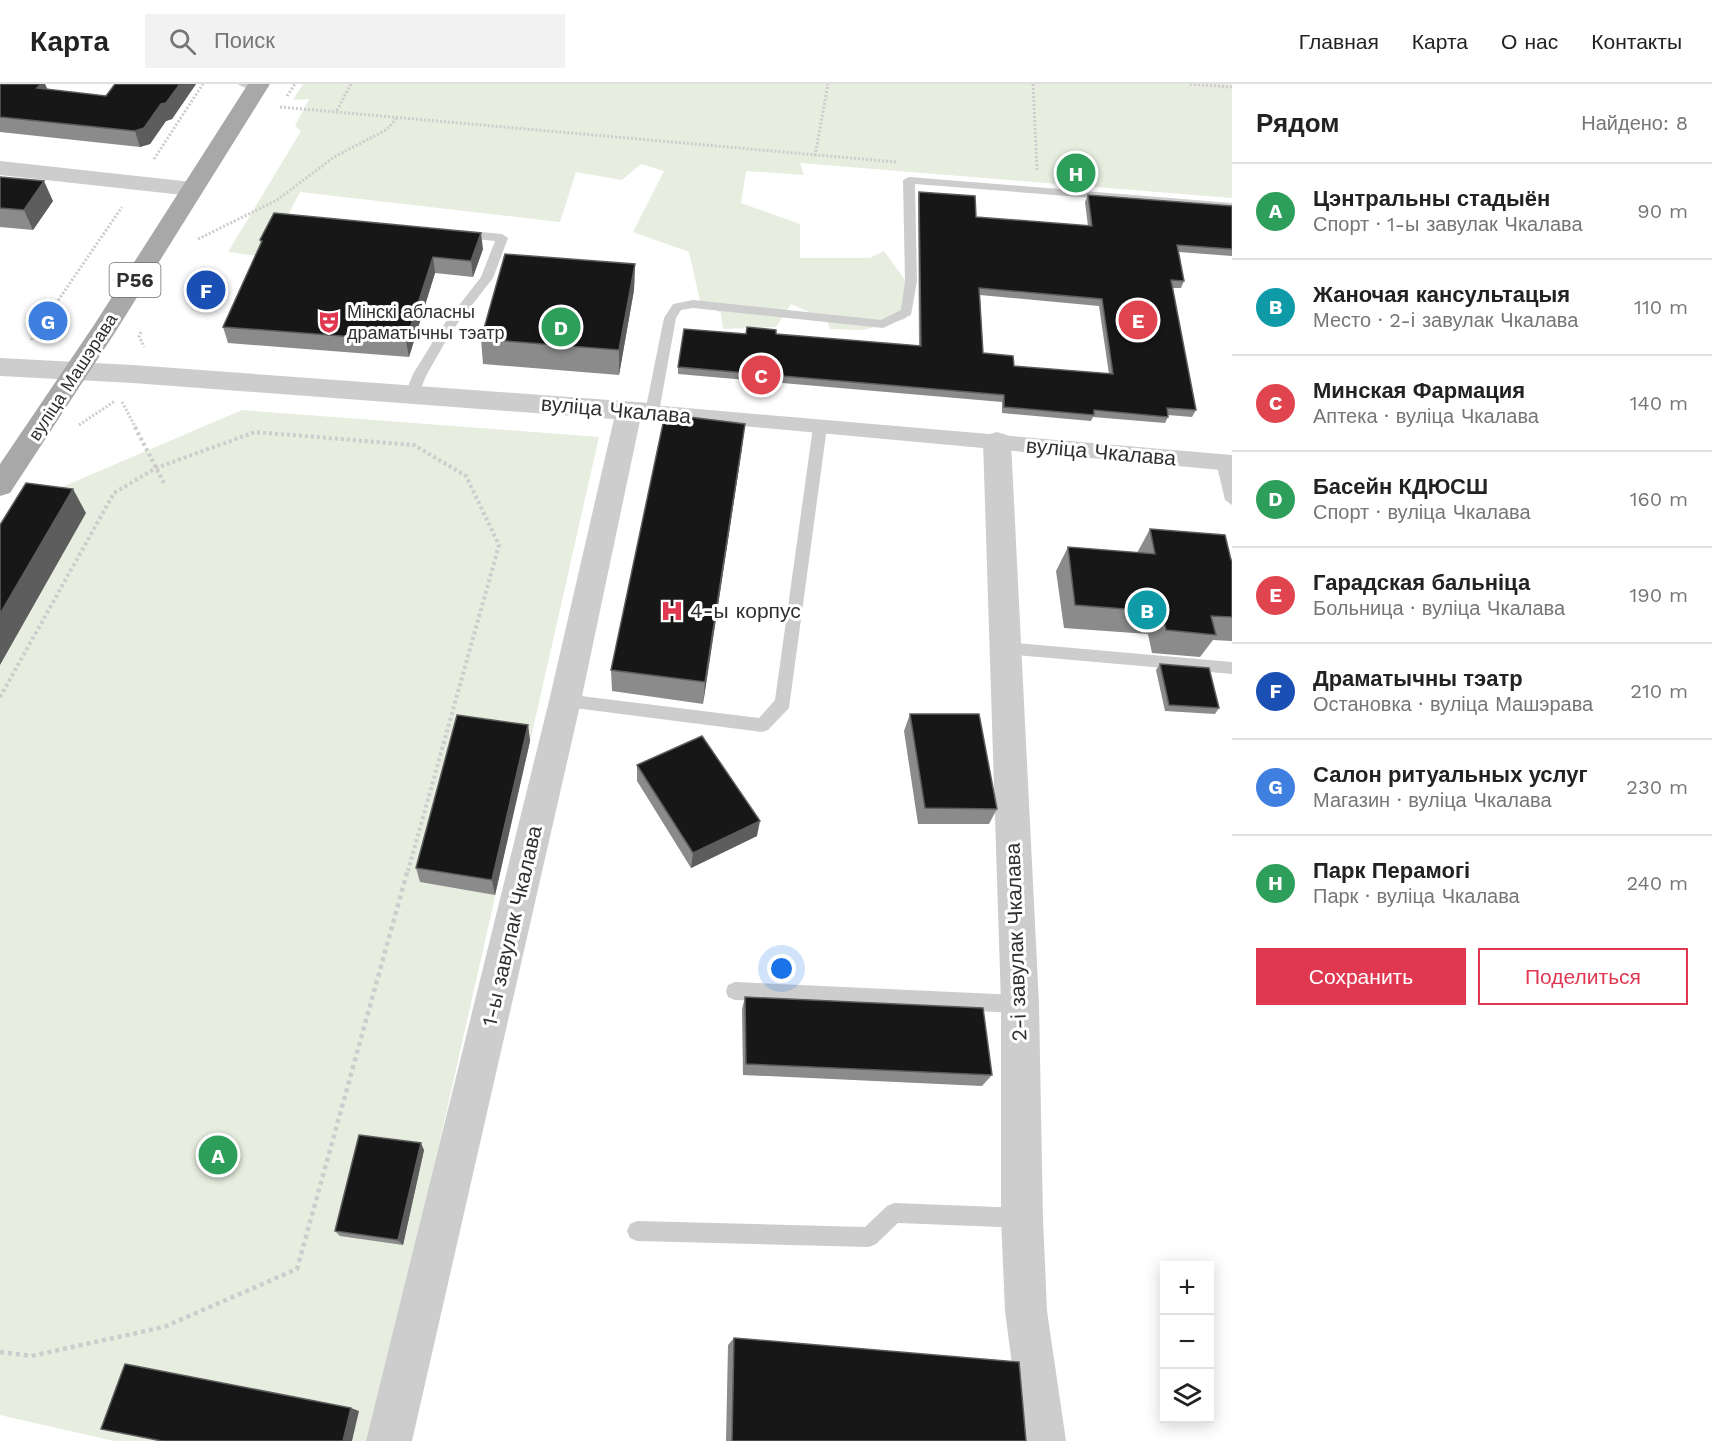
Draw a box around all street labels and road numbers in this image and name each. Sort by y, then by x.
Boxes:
road number: Р56 [110,263,160,297]
street label: вуліца Машэрава [24,309,122,444]
street label: вуліца Чкалава [540,390,692,429]
street label: вуліца Чкалава [1025,432,1177,471]
street label: 1-ы завулак Чкалава [476,823,547,1029]
street label: 2-і завулак Чкалава [1000,842,1031,1042]

